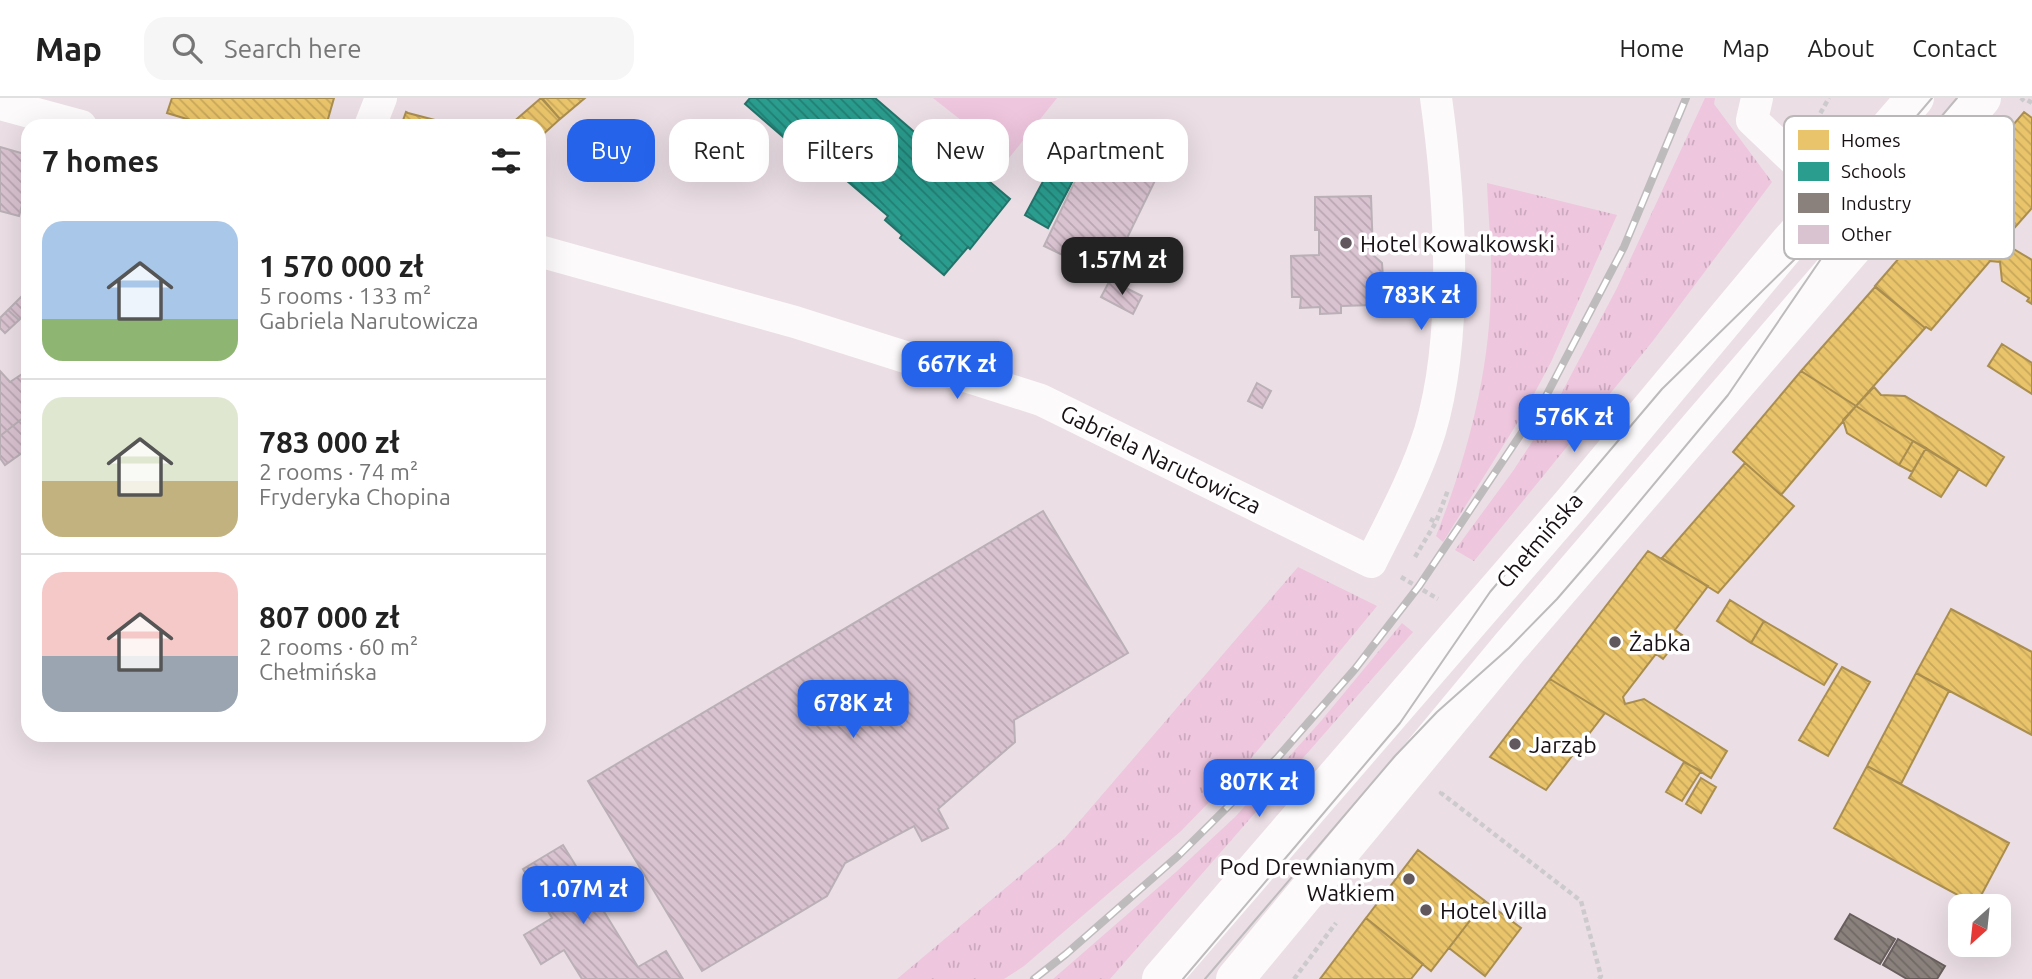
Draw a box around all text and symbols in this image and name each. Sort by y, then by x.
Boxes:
search box [144,17,634,80]
icon: search [168,29,206,67]
text: Map [35,30,102,67]
text: Search here [224,34,362,63]
text: Home [1619,35,1684,62]
text: Map [1722,35,1769,62]
text: About [1807,35,1874,62]
text: Contact [1912,35,1997,62]
legend [1784,116,2014,259]
chip: Buy [567,119,655,182]
chip: Rent [669,119,769,182]
chip: Filters [783,119,898,182]
chip: New [912,119,1009,182]
chip: Apartment [1023,119,1188,182]
text: Homes [1841,129,1901,151]
icon: filters [487,142,525,180]
text: 7 homes [42,144,159,178]
text: Schools [1841,160,1906,182]
text: Industry [1841,192,1911,214]
text: Other [1841,223,1892,245]
place label: Hotel Kowalkowski [1360,231,1555,256]
marker: Hotel Kowalkowski [1338,235,1354,251]
pin: 1.57M zł [1050,238,1194,297]
text: 1.57M zł [1077,247,1167,272]
icon: home [98,249,182,333]
text: 1 570 000 zł [259,249,424,283]
pin: 783K zł [1356,272,1486,332]
text: 783K zł [1382,282,1460,307]
text: 5 rooms · 133 m² [259,283,431,308]
text: Gabriela Narutowicza [259,308,479,333]
pin: 667K zł [892,342,1022,401]
text: 667K zł [918,351,996,376]
pin: 576K zł [1509,394,1639,454]
street label: Gabriela Narutowicza [1057,400,1265,518]
text: 576K zł [1535,404,1613,429]
icon: home [98,425,182,509]
text: 783 000 zł [259,425,400,459]
text: 2 rooms · 74 m² [259,459,418,484]
text: Fryderyka Chopina [259,484,451,509]
street label: Chełmińska [1491,487,1587,593]
icon: home [98,600,182,684]
text: 807 000 zł [259,600,400,634]
place label: Żabka [1629,630,1691,655]
text: 2 rooms · 60 m² [259,634,418,659]
marker: Żabka [1607,634,1623,650]
text: Chełmińska [259,659,377,684]
pin: 678K zł [788,680,918,740]
text: 678K zł [814,690,892,715]
place label: Jarząb [1529,732,1597,757]
marker: Jarząb [1507,736,1523,752]
pin: 807K zł [1194,760,1324,819]
text: 807K zł [1220,769,1298,794]
place label: Pod Drewnianym Wałkiem [1219,854,1395,905]
pin: 1.07M zł [511,866,655,926]
marker: Pod Drewnianym Wałkiem [1401,871,1417,887]
text: 1.07M zł [538,876,628,901]
north arrow [1948,894,2011,957]
map controls [1948,894,2011,957]
place label: Hotel Villa [1440,898,1547,923]
marker: Hotel Villa [1418,902,1434,918]

